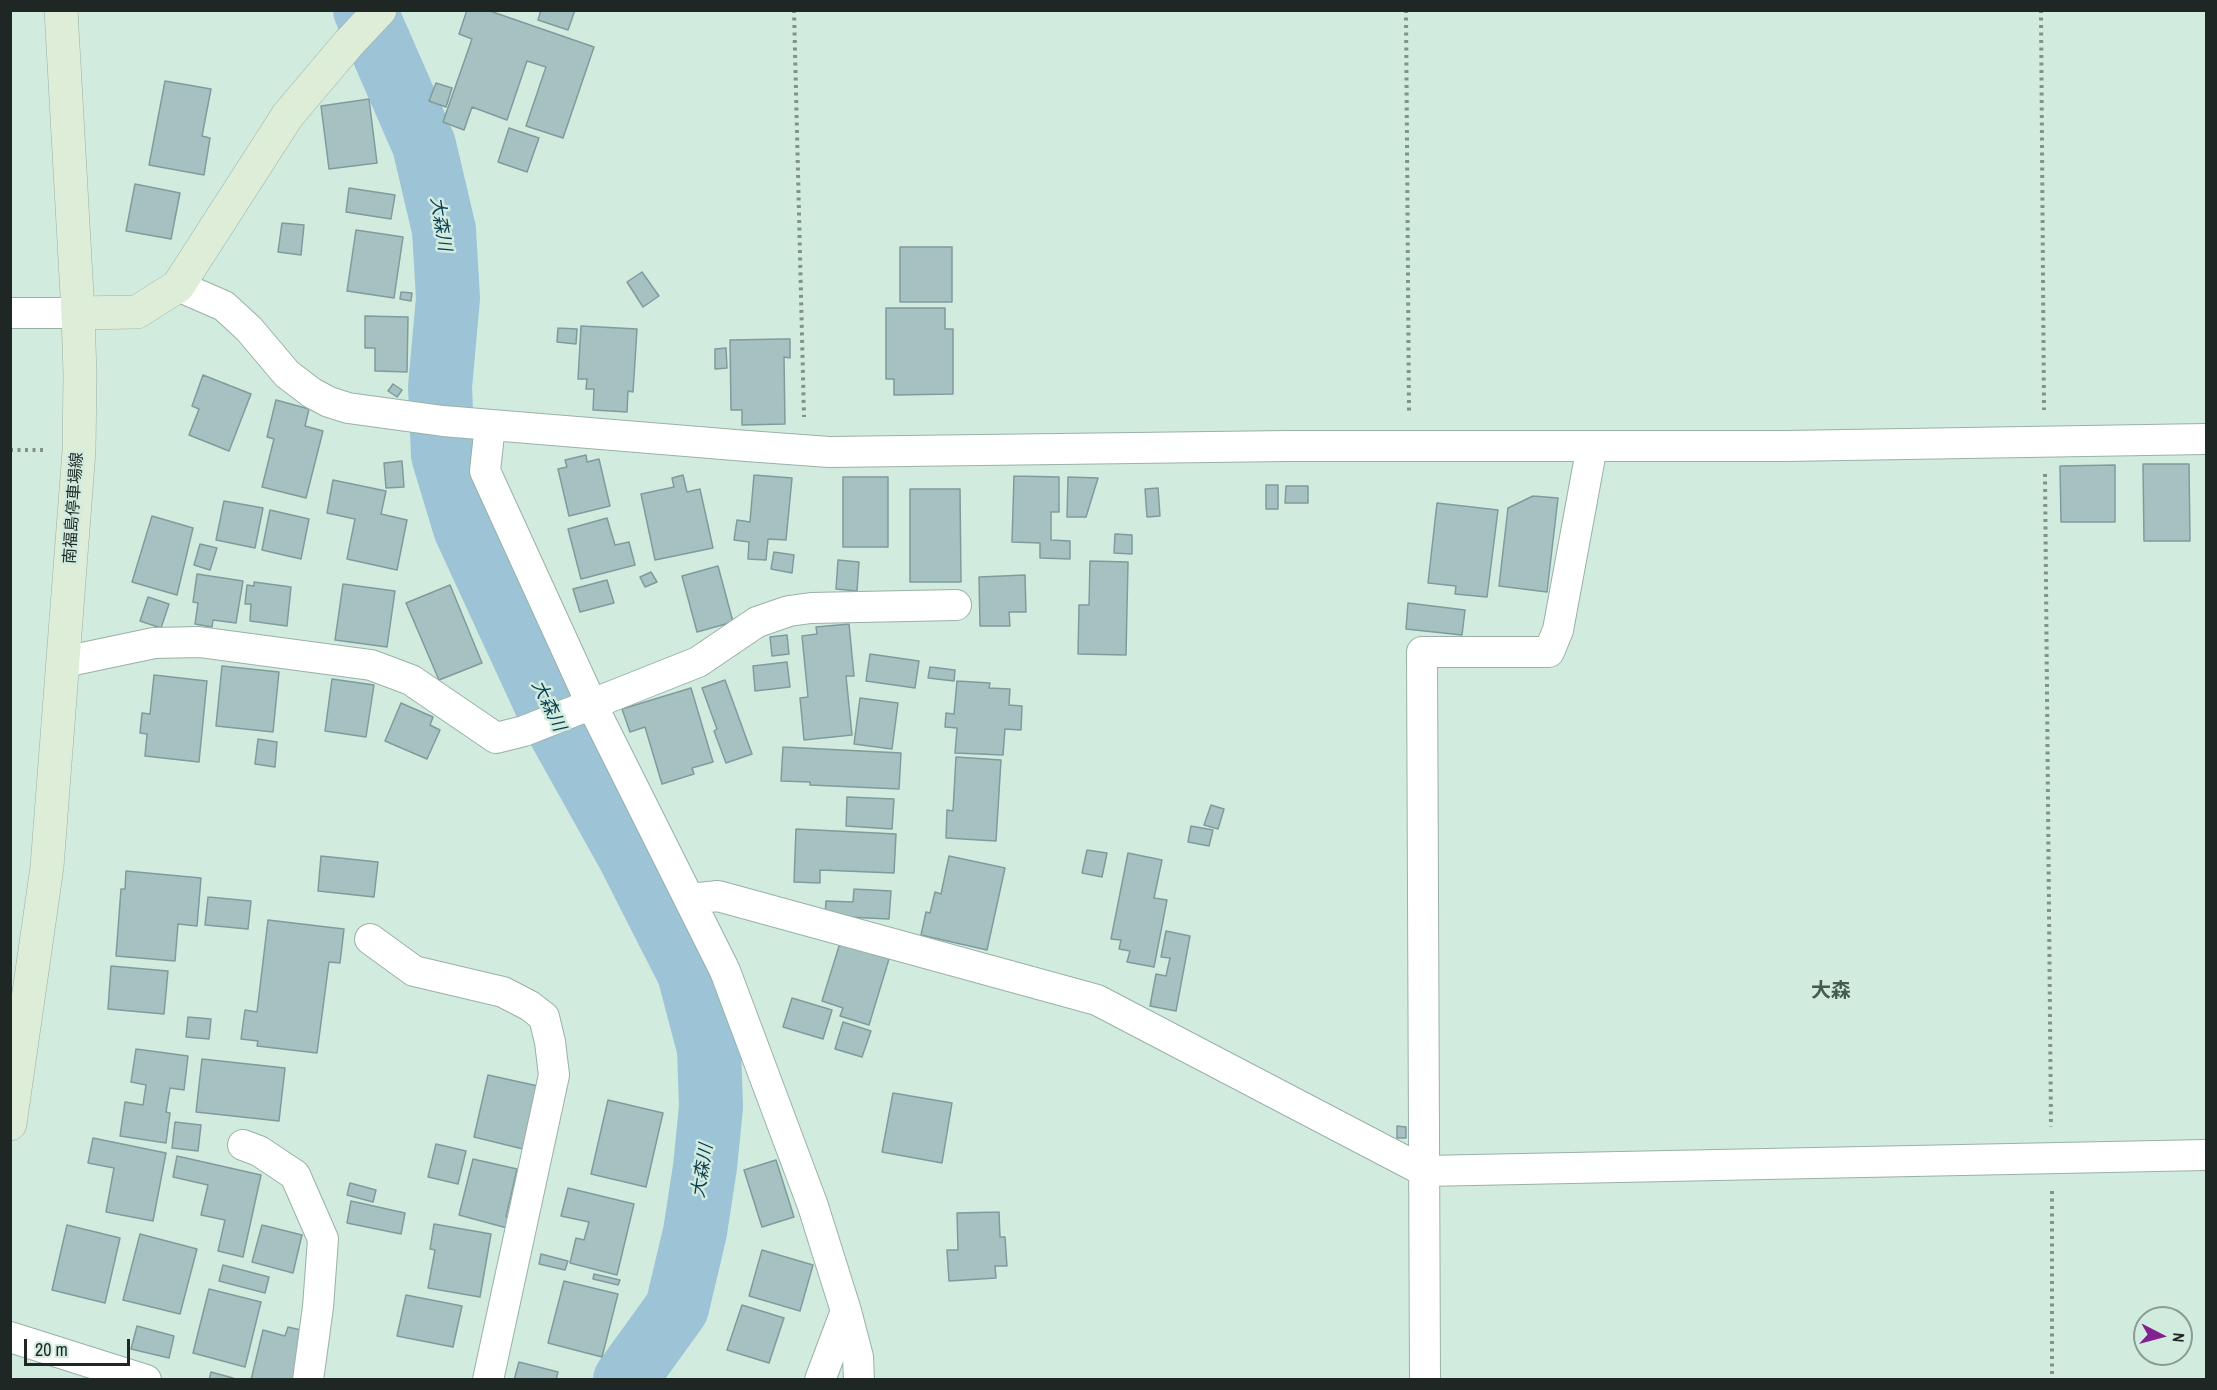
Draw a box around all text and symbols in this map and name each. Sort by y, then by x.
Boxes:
water label: 大森川 [425,196,455,252]
street label: 南福島停車場線 [61,451,87,565]
water label: 大森川 [526,677,570,735]
district label: 大森 [1811,980,1851,1004]
water label: 大森川 [688,1143,718,1199]
north arrow [2133,1306,2193,1366]
scale bar [27,1327,134,1365]
text: N [2167,1332,2190,1344]
text: 20 m [35,1337,68,1362]

